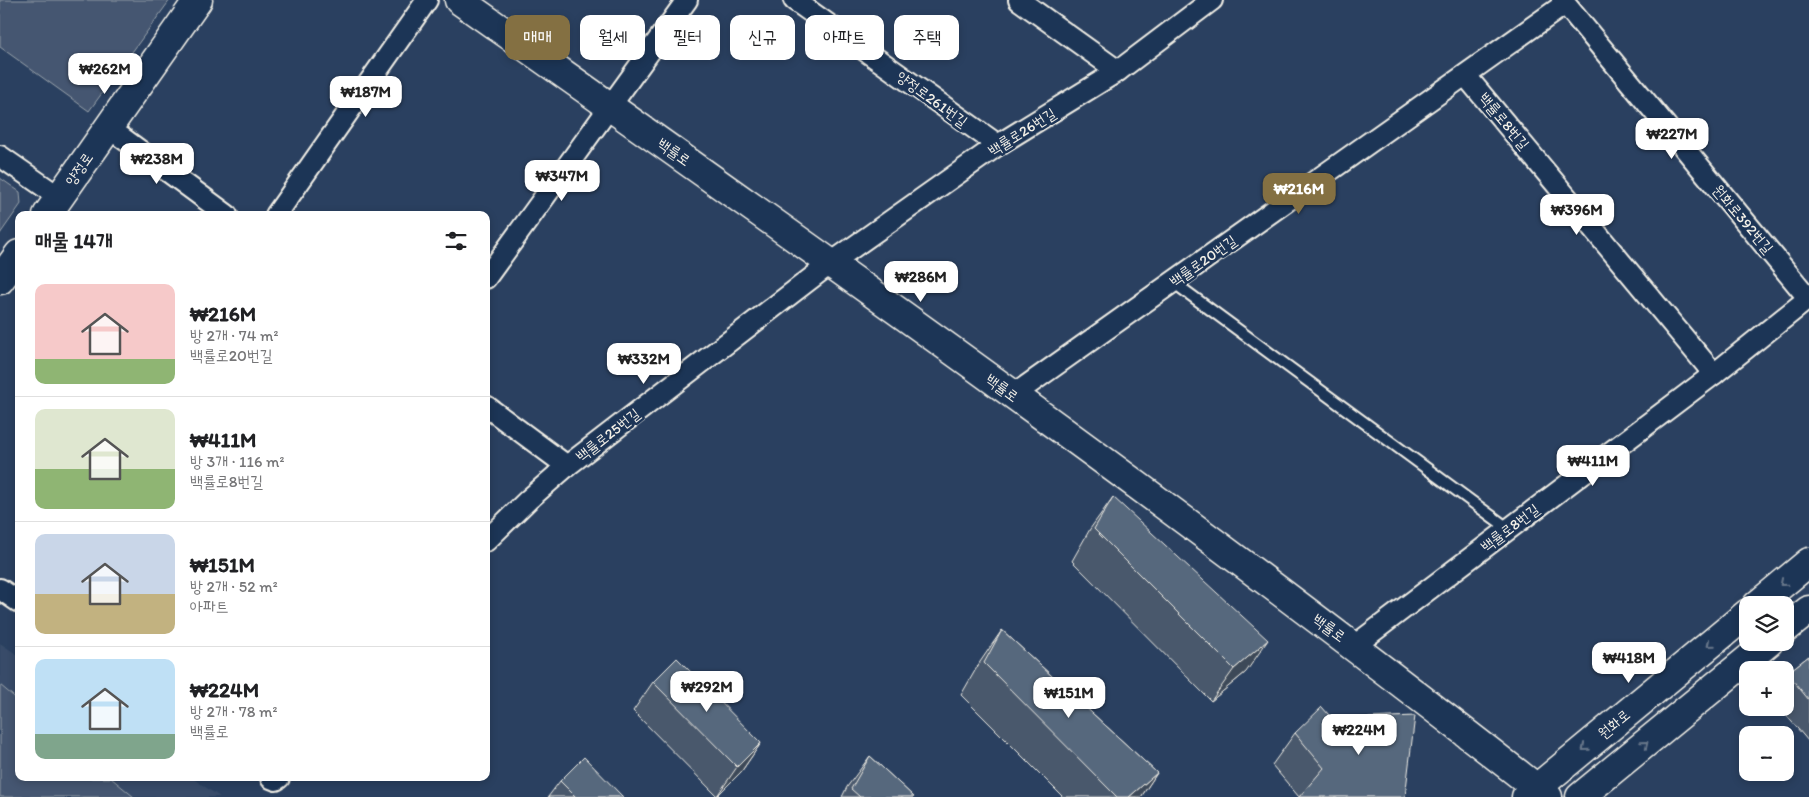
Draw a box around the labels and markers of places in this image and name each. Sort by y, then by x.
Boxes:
pin: ₩262M [70,52,140,95]
pin: ₩187M [331,76,401,118]
pin: ₩227M [1637,118,1707,160]
pin: ₩238M [122,142,192,185]
pin: ₩347M [527,160,597,202]
pin: ₩216M [1264,172,1334,215]
pin: ₩396M [1542,194,1612,236]
pin: ₩286M [886,260,956,303]
pin: ₩332M [609,342,679,385]
pin: ₩411M [1558,444,1628,487]
pin: ₩418M [1594,642,1664,684]
pin: ₩292M [672,670,742,713]
pin: ₩151M [1034,676,1104,719]
pin: ₩224M [1324,714,1394,756]

